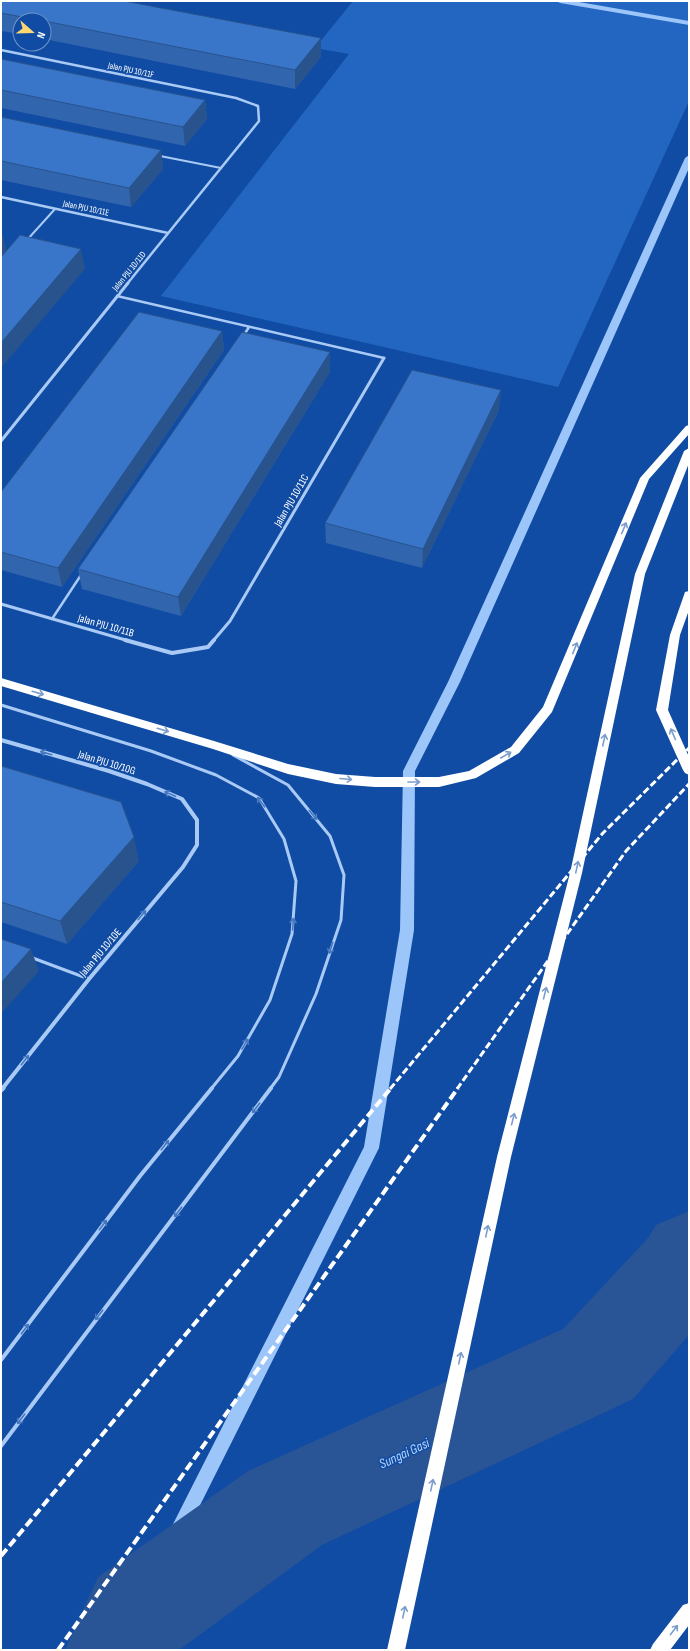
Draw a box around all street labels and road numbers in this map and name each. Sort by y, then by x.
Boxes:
street label: Jalan PJU 10/11F [106,60,155,81]
street label: Jalan PJU 10/11E [61,198,110,219]
street label: Jalan PJU 10/11D [109,249,149,294]
street label: Jalan PJU 10/11C [271,472,312,530]
street label: Jalan PJU 10/11B [75,611,136,640]
street label: Jalan PJU 10/10G [76,747,137,777]
street label: Jalan PJU 10/10E [76,926,124,980]

